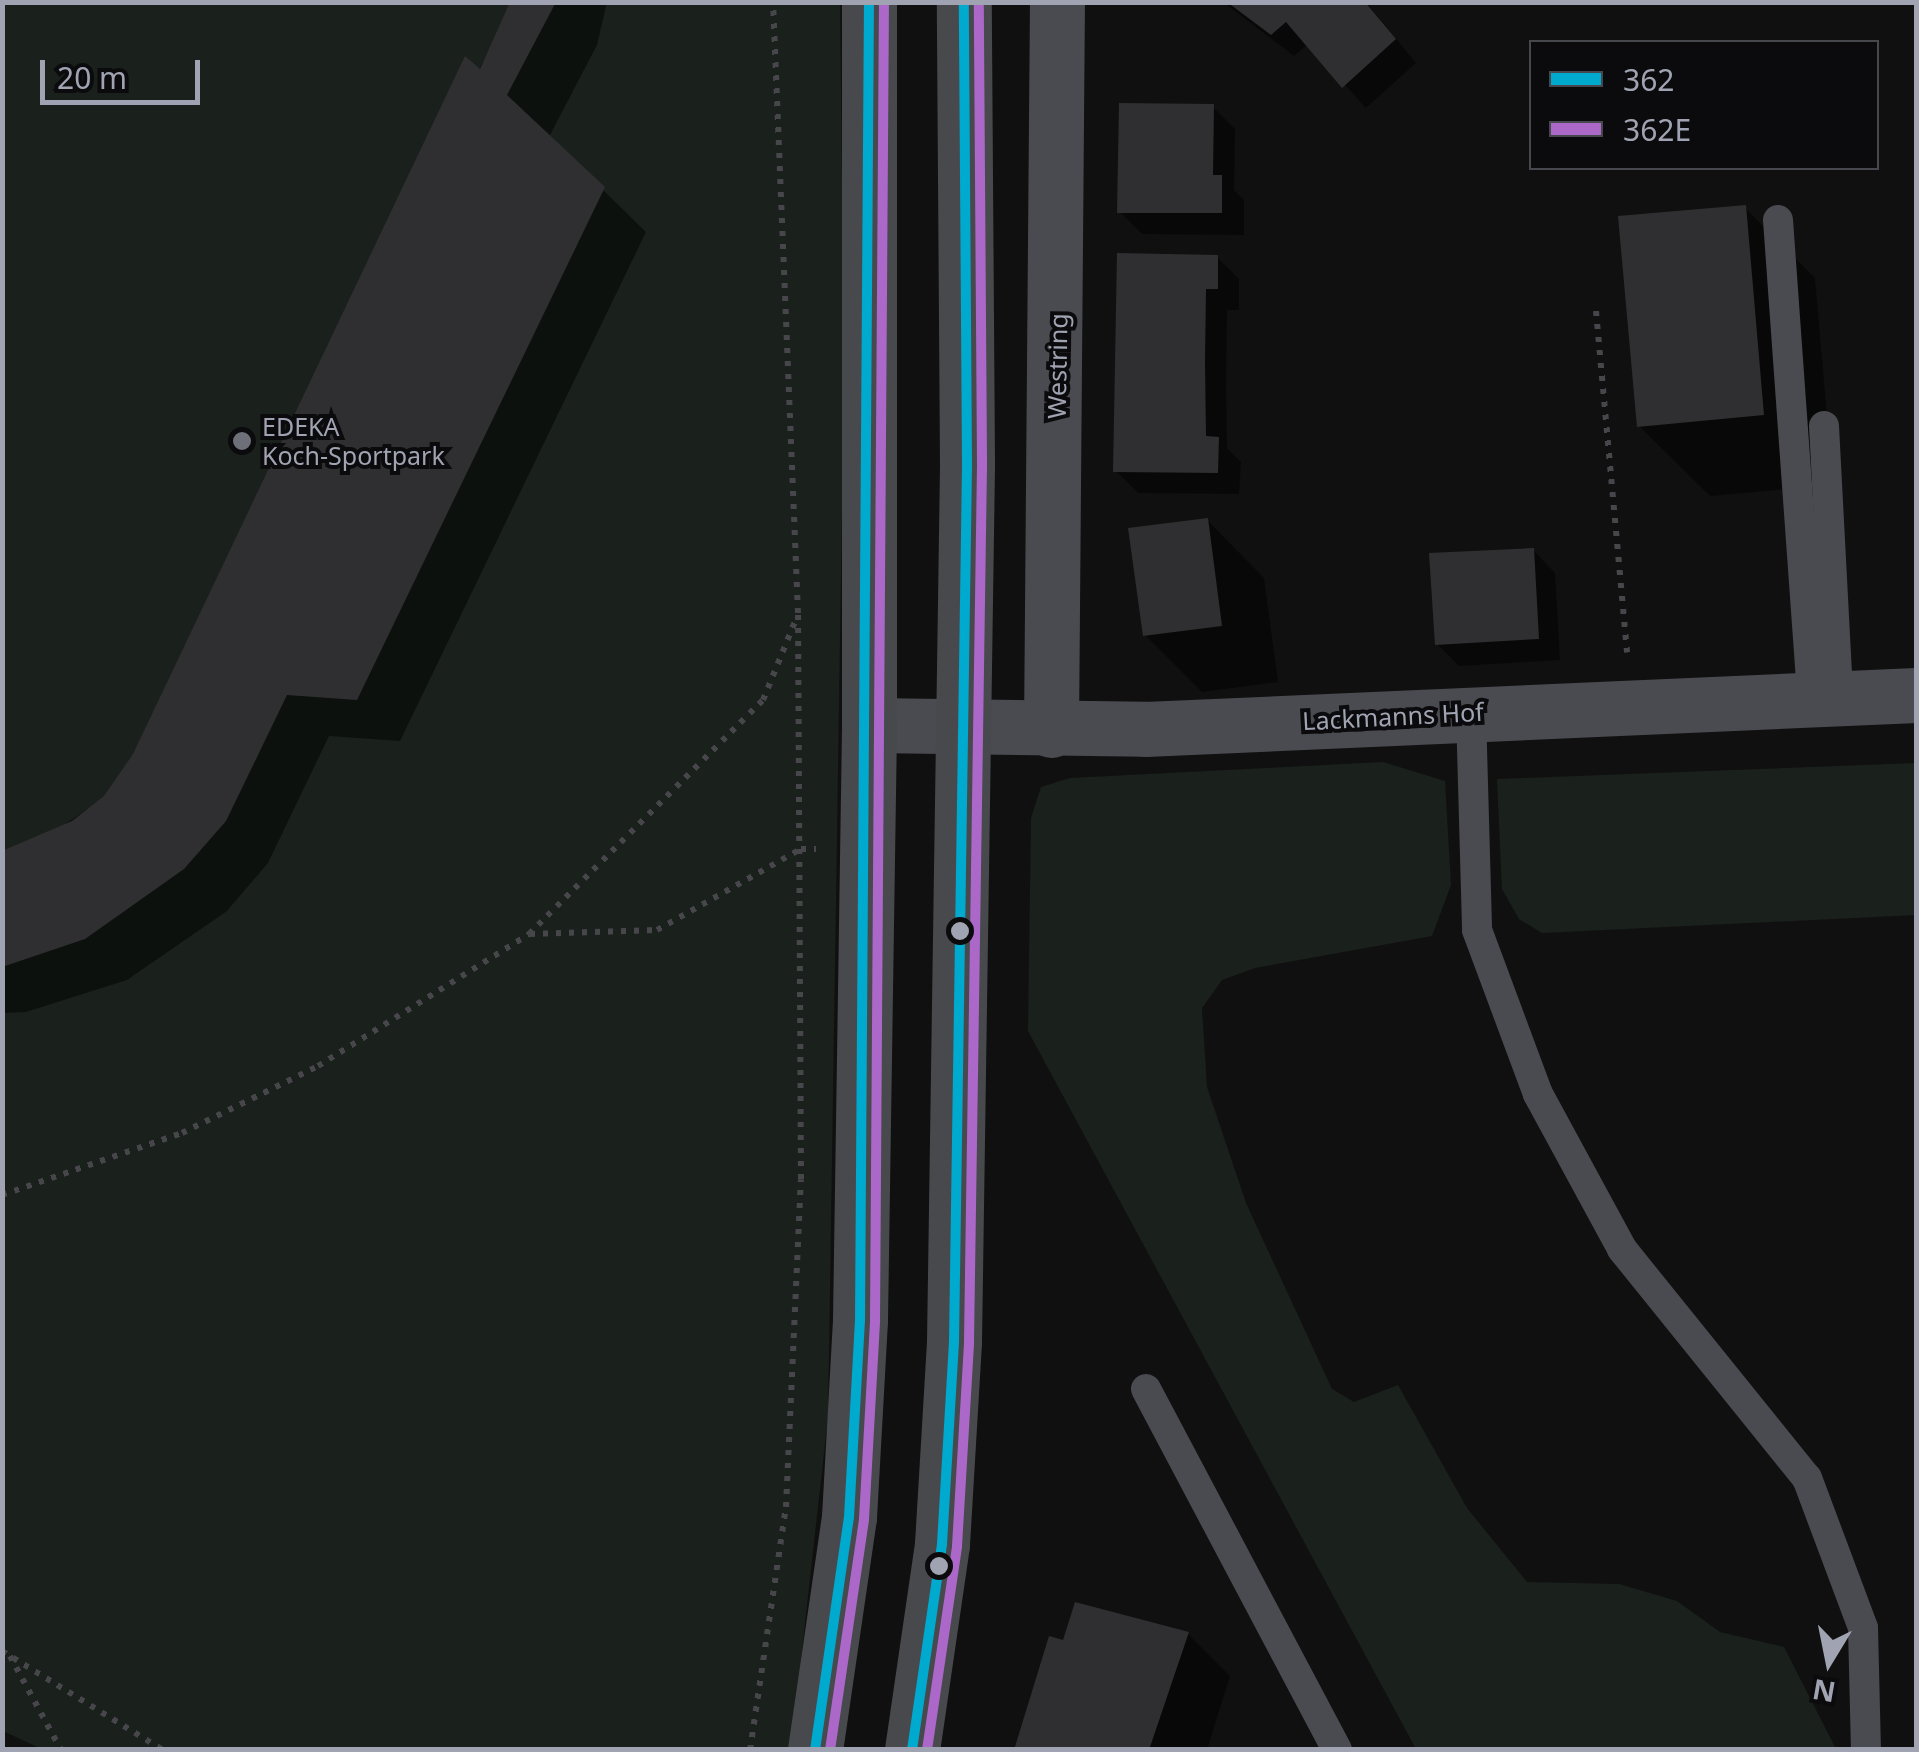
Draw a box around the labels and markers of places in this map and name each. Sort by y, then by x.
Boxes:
place label: EDEKA Koch-Sportpark [262,412,445,471]
marker: EDEKA Koch-Sportpark [231,430,253,452]
unlabelled marker [950,921,970,941]
unlabelled marker [929,1556,949,1576]

